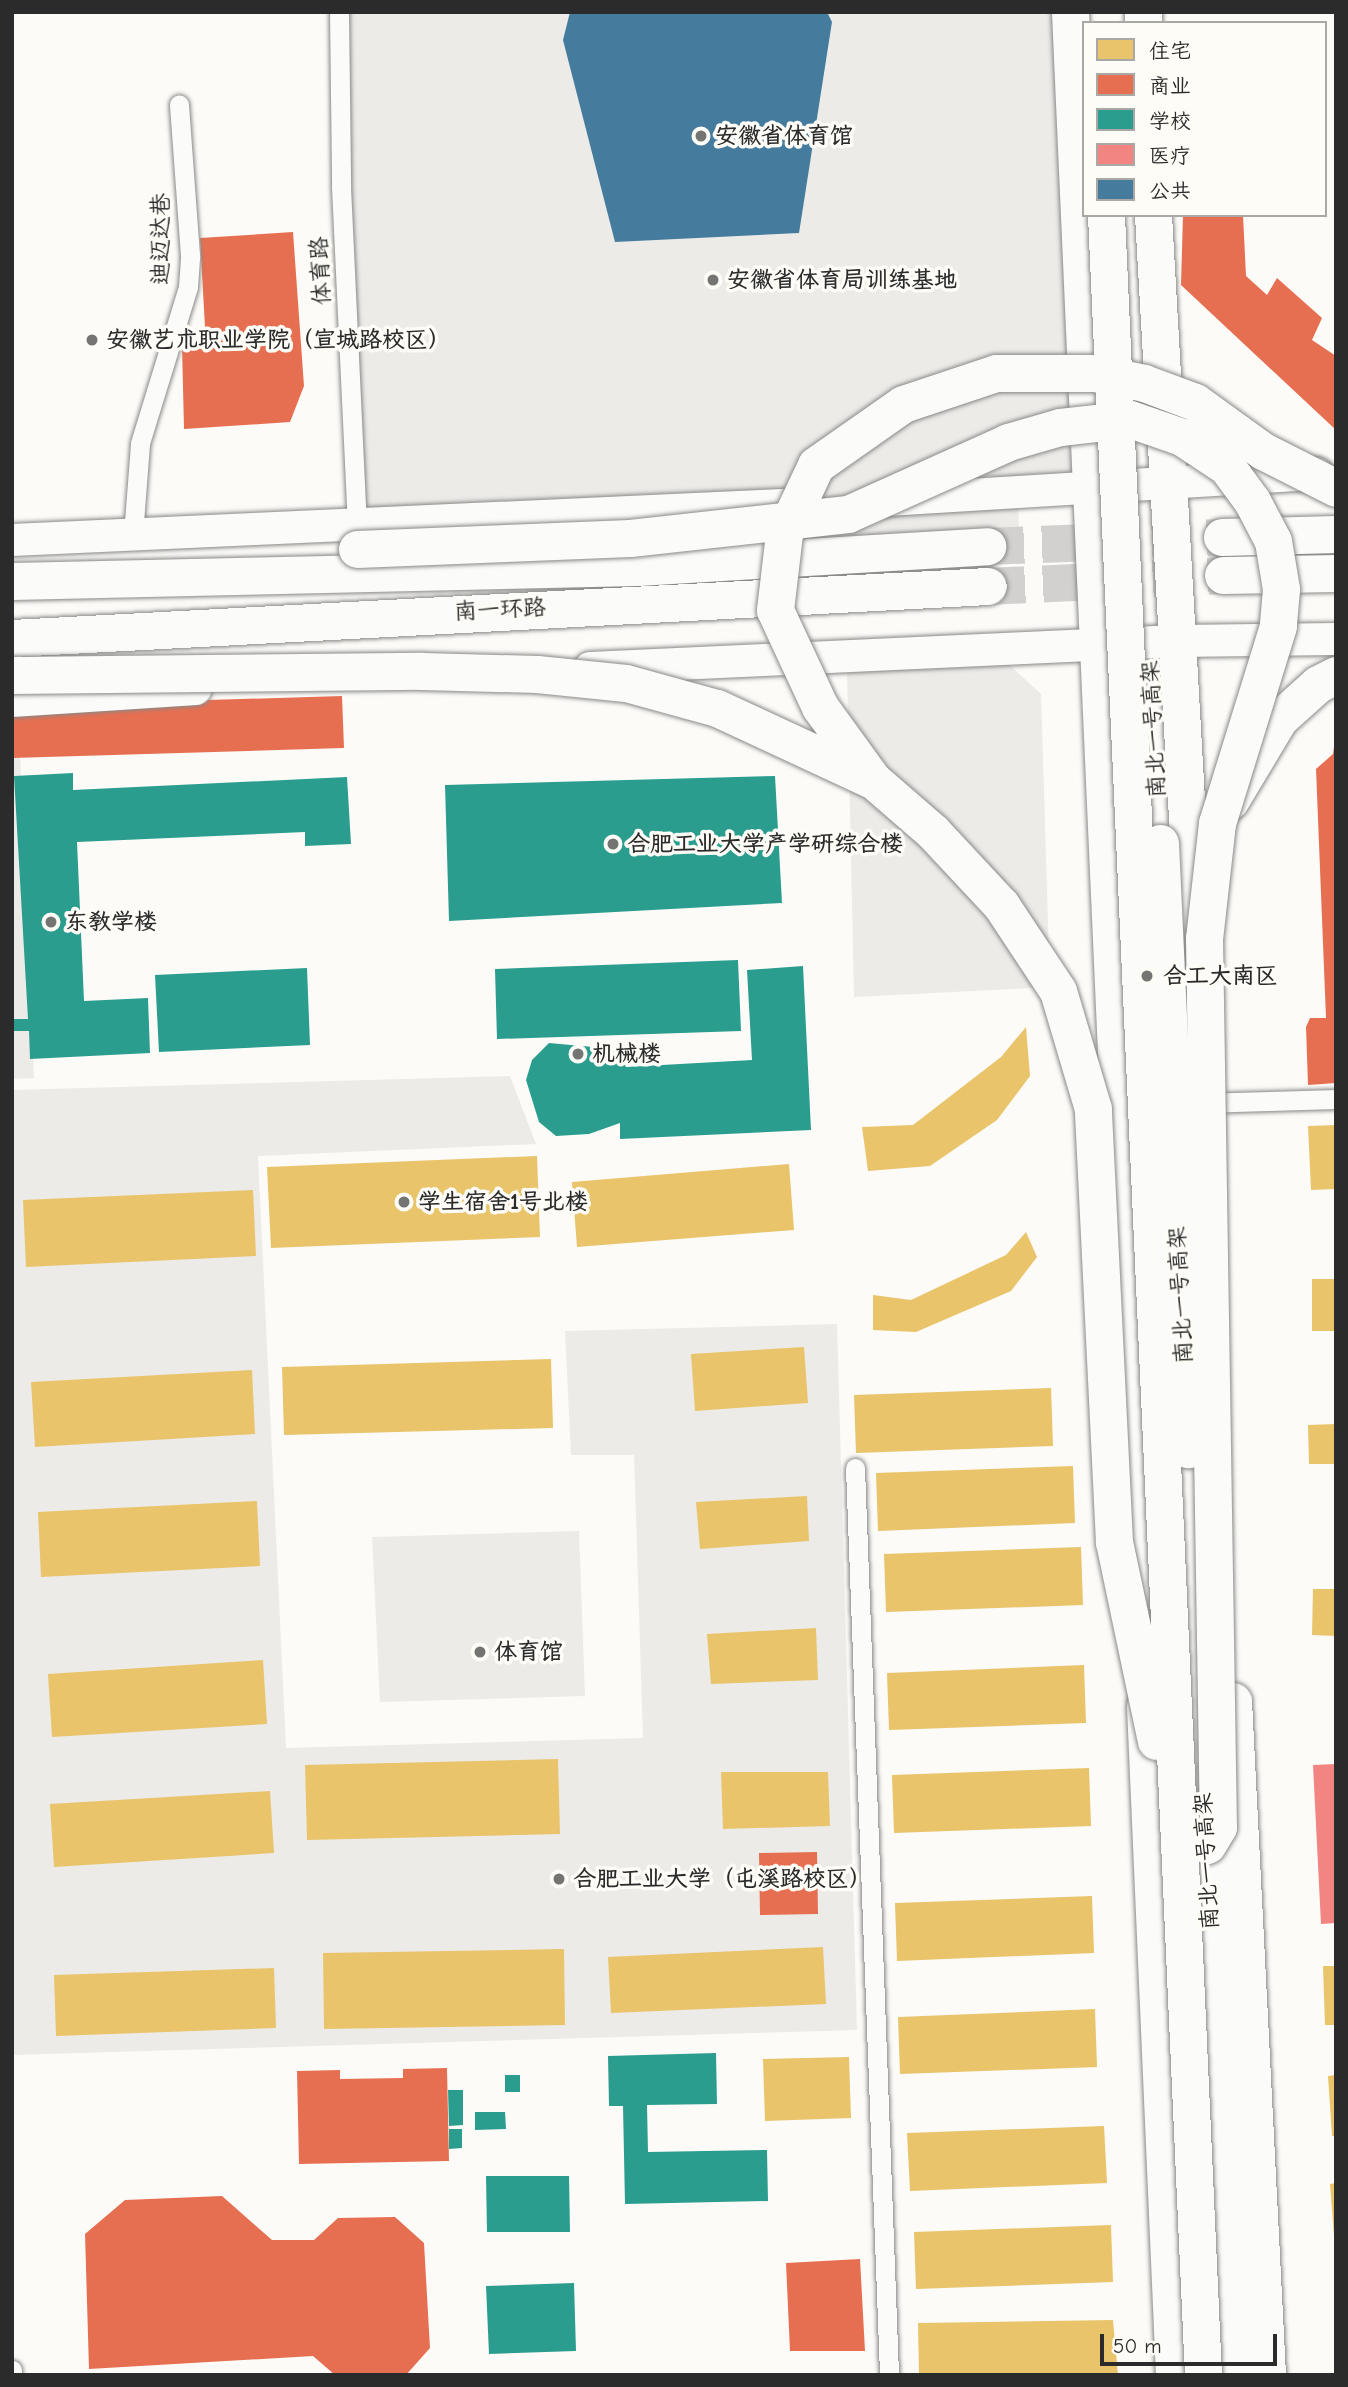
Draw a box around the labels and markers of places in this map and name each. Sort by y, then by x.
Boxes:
place label: 安徽省体育馆 [715,122,853,150]
marker: 安徽省体育馆 [693,128,709,144]
place label: 安徽省体育局训练基地 [727,266,957,294]
marker: 安徽省体育局训练基地 [705,272,721,288]
place label: 安徽艺术职业学院（宣城路校区） [106,326,451,354]
marker: 安徽艺术职业学院（宣城路校区） [84,332,100,348]
place label: 合肥工业大学产学研综合楼 [627,830,903,858]
marker: 合肥工业大学产学研综合楼 [605,836,621,852]
place label: 东教学楼 [65,908,157,936]
marker: 东教学楼 [43,914,59,930]
place label: 合工大南区 [1163,962,1278,990]
marker: 合工大南区 [1137,966,1157,986]
place label: 机械楼 [592,1040,661,1068]
marker: 机械楼 [570,1046,586,1062]
place label: 学生宿舍1号北楼 [418,1188,588,1216]
marker: 学生宿舍1号北楼 [396,1194,412,1210]
place label: 体育馆 [494,1638,563,1666]
marker: 体育馆 [472,1644,488,1660]
place label: 合肥工业大学（屯溪路校区） [573,1865,872,1893]
marker: 合肥工业大学（屯溪路校区） [551,1871,567,1887]

